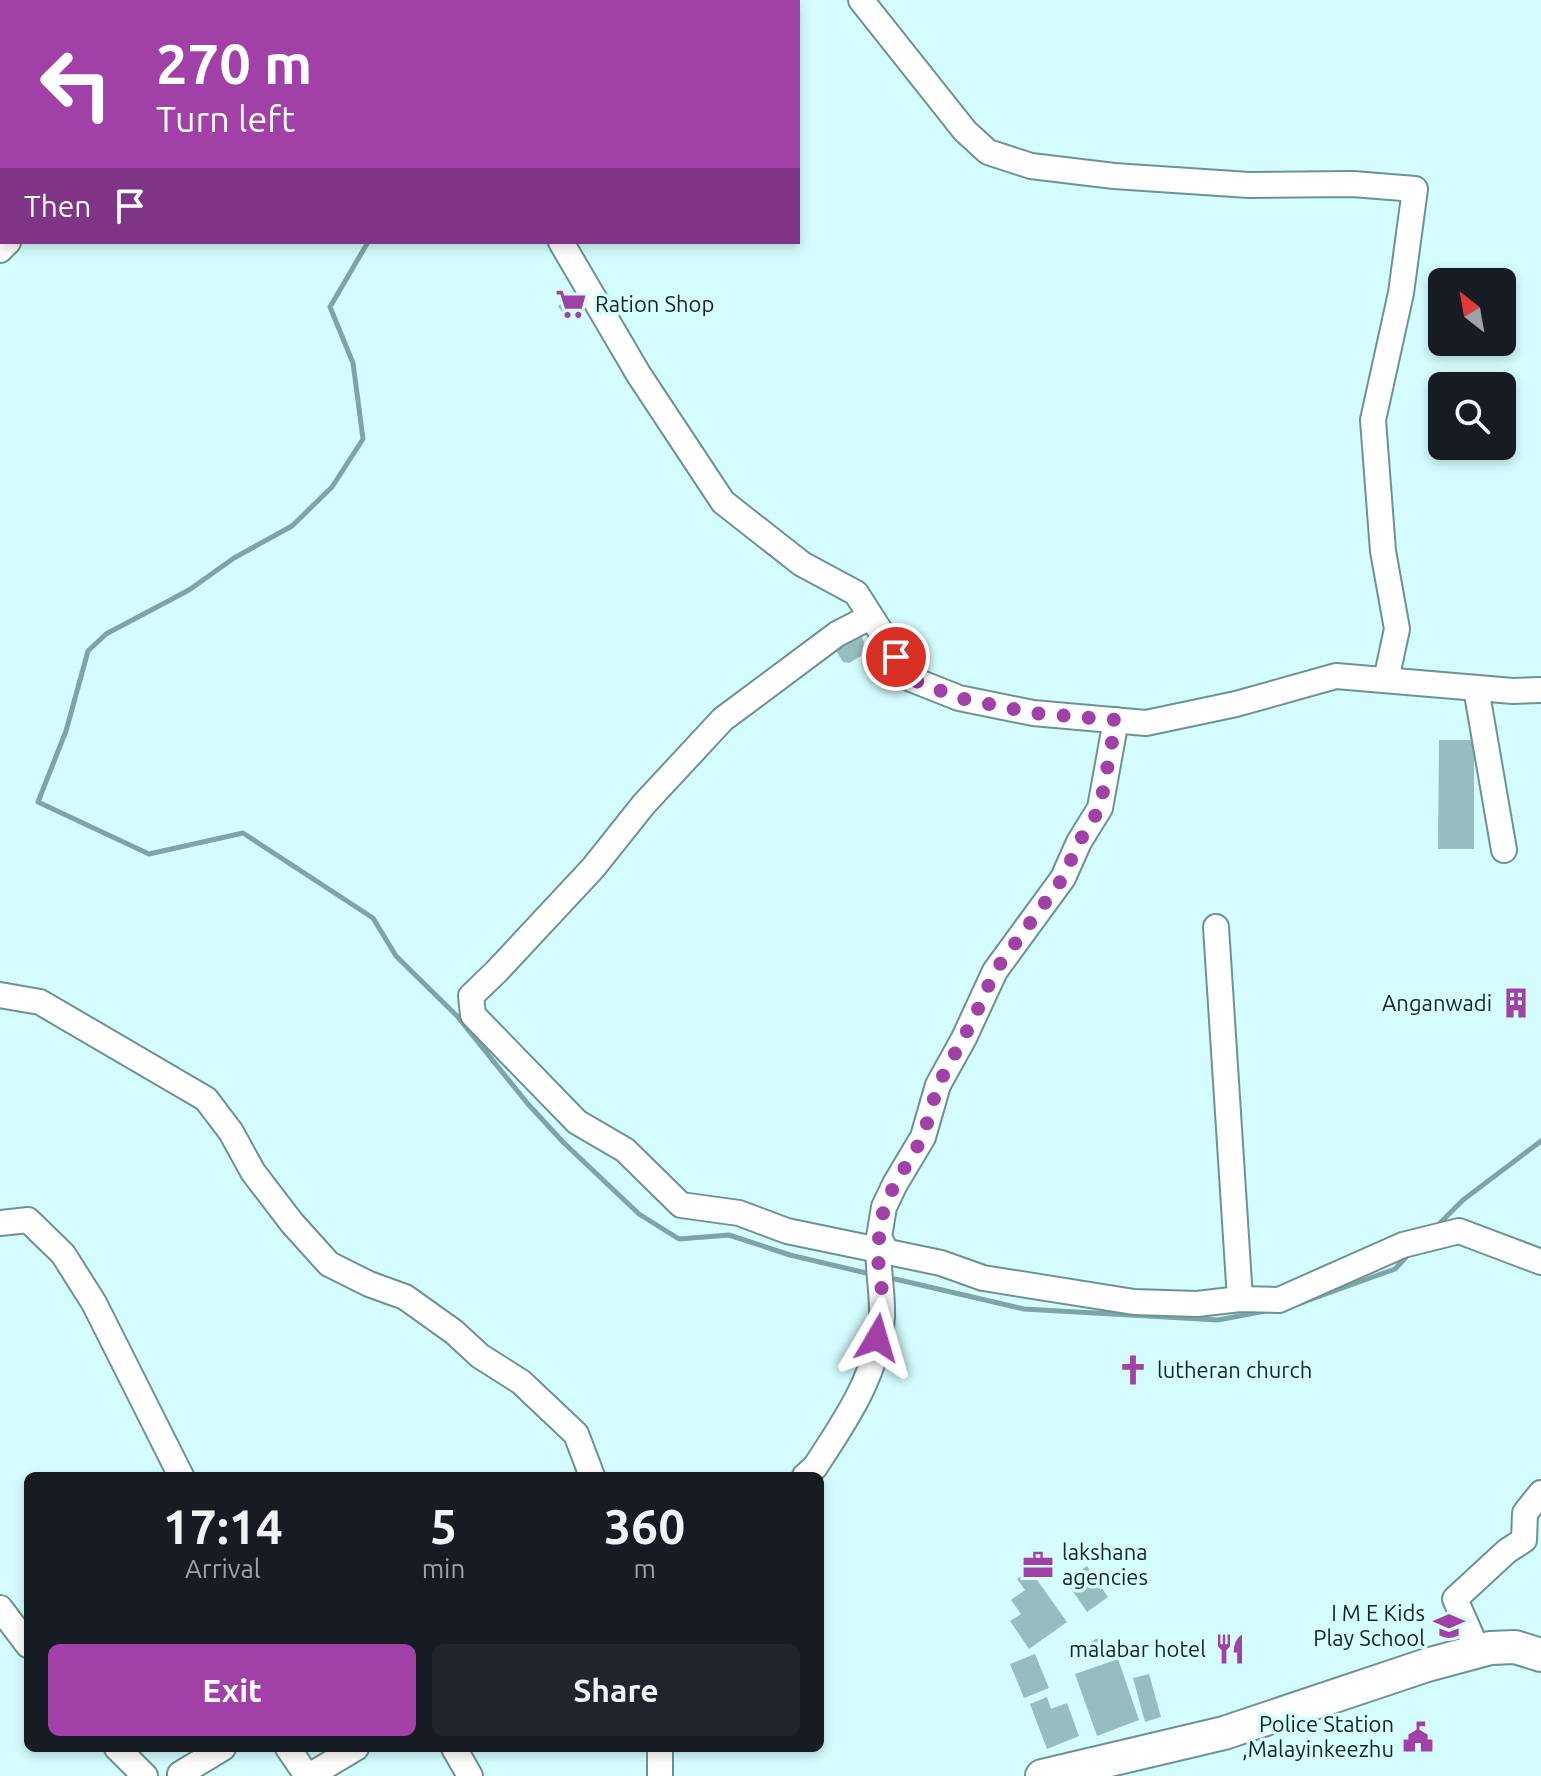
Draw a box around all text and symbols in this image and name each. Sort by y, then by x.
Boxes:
icon: left [24,32,128,136]
text: 270 m [156,32,312,95]
text: Turn left [156,98,295,139]
icon: arrive [108,184,152,228]
text: Then [24,189,92,223]
north arrow [1428,268,1516,356]
map controls [1428,268,1516,460]
supermarket icon: Ration Shop [554,287,588,321]
place label: Ration Shop [595,291,714,316]
button: search [1428,372,1516,460]
pin [862,623,930,691]
icon: arrive [874,635,918,679]
building icon: Anganwadi [1499,986,1533,1020]
place label: Anganwadi [1382,990,1492,1015]
position arrow [835,1296,919,1380]
church icon: lutheran church [1116,1353,1150,1387]
place label: lutheran church [1157,1357,1312,1382]
text: 17:14 [163,1499,283,1553]
text: 5 [430,1499,457,1553]
text: 360 [604,1499,685,1553]
place label: lakshana agencies [1062,1539,1148,1589]
office icon: lakshana agencies [1021,1548,1055,1582]
text: Arrival [185,1554,261,1583]
text: min [422,1554,465,1583]
text: m [633,1554,656,1583]
place label: I M E Kids Play School [1313,1600,1425,1650]
school or university icon: I M E Kids Play School [1432,1609,1466,1643]
restaurant icon: malabar hotel [1213,1632,1247,1666]
place label: malabar hotel [1069,1636,1206,1661]
button: Exit [48,1644,416,1736]
button: Share [432,1644,800,1736]
place label: Police Station ,Malayinkeezhu [1242,1711,1394,1761]
public building icon: Police Station ,Malayinkeezhu [1401,1720,1435,1754]

